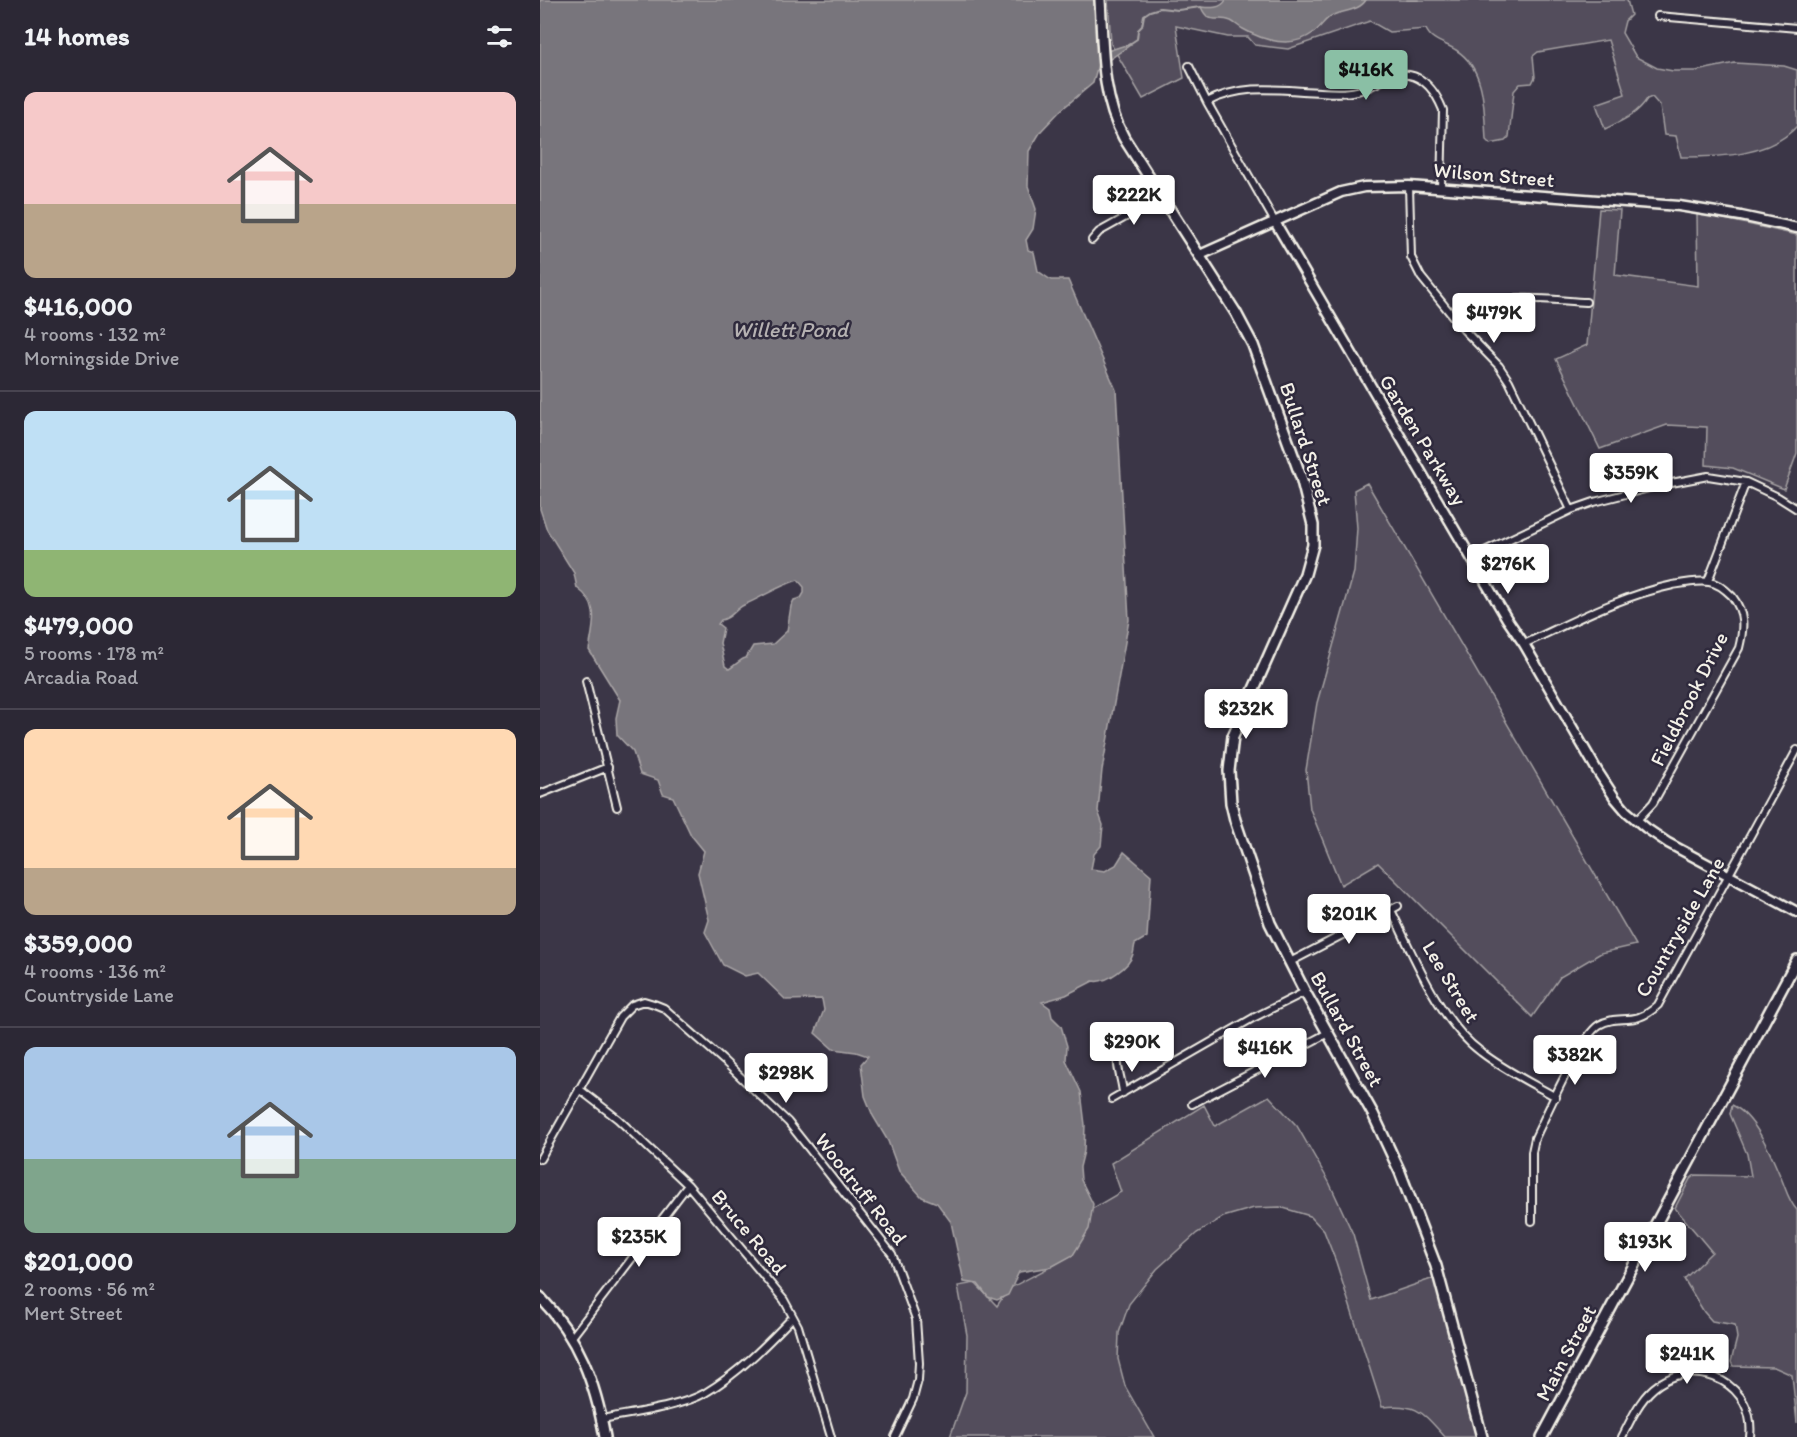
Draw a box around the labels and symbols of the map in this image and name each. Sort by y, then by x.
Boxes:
pin: $416K [1324,50,1408,101]
street label: Wilson Street [1432,157,1556,192]
pin: $222K [1092,175,1176,226]
pin: $479K [1452,293,1536,344]
water label: Willett Pond [732,316,850,343]
street label: Garden Parkway [1374,370,1472,510]
street label: Bullard Street [1275,379,1338,509]
pin: $359K [1589,453,1673,504]
pin: $276K [1466,544,1550,595]
street label: Fieldbrook Drive [1644,628,1733,770]
pin: $232K [1204,689,1288,740]
street label: Countryside Lane [1629,852,1730,1001]
pin: $201K [1307,894,1391,945]
street label: Lee Street [1417,936,1486,1027]
street label: Bullard Street [1305,967,1389,1091]
pin: $290K [1090,1022,1174,1073]
pin: $416K [1223,1028,1307,1079]
pin: $382K [1533,1035,1617,1086]
pin: $298K [744,1053,828,1104]
street label: Woodruff Road [810,1128,913,1250]
street label: Bruce Road [706,1184,793,1280]
pin: $235K [597,1217,681,1268]
pin: $193K [1603,1222,1687,1273]
street label: Main Street [1530,1300,1601,1405]
pin: $241K [1645,1334,1729,1385]

